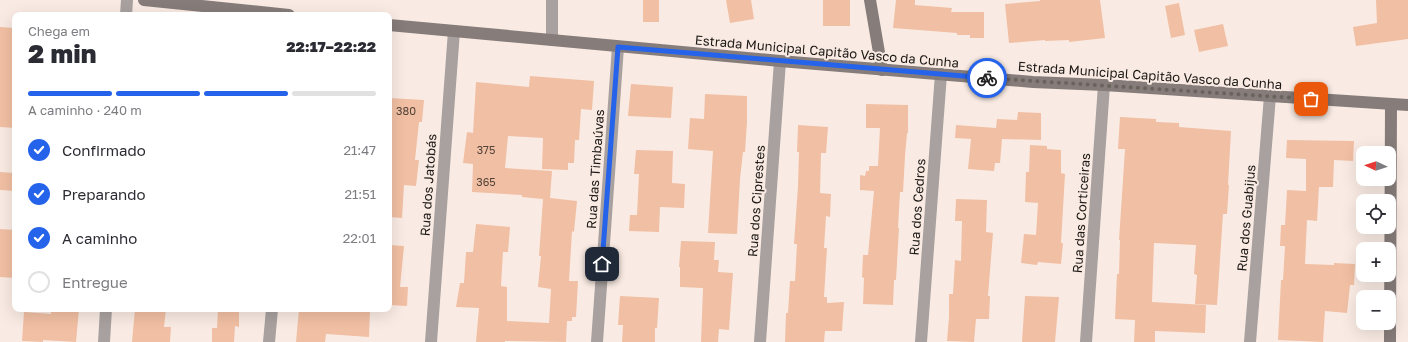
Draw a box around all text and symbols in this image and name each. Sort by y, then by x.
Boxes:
text: Chega em [28,23,90,39]
street label: Estrada Municipal Capitão Vasco da Cunha [694,31,960,71]
text: 22:17–22:22 [286,37,376,55]
text: 2 min [28,38,96,69]
courier [967,58,1007,98]
street label: Estrada Municipal Capitão Vasco da Cunha [1017,58,1283,92]
icon: bike [976,67,998,89]
pin [1294,82,1328,116]
icon: bag [1300,88,1322,110]
text: A caminho · 240 m [28,102,142,118]
house number: 380 [396,104,416,117]
street label: Rua das Timbaúvas [583,109,607,229]
street label: Rua dos Jatobás [416,133,440,237]
icon: check [28,139,50,161]
text: Confirmado [62,141,146,159]
text: 21:47 [343,142,376,158]
house number: 375 [477,143,495,156]
street label: Rua dos Ciprestes [744,144,768,258]
north arrow [1356,146,1396,186]
map controls [1356,146,1396,330]
street label: Rua das Corticeiras [1069,152,1093,274]
street label: Rua dos Cedros [906,158,928,256]
street label: Rua dos Guabijus [1233,164,1259,272]
house number: 365 [476,175,496,188]
icon: check [28,183,50,205]
text: Preparando [62,185,146,203]
text: 21:51 [344,186,376,202]
button: locate [1356,194,1396,234]
icon: check [28,227,50,249]
text: A caminho [62,229,137,247]
text: 22:01 [343,230,376,246]
button: + [1356,242,1396,282]
pin [585,247,619,281]
icon: home [591,253,613,275]
text: Entregue [62,273,128,291]
button: − [1356,290,1396,330]

